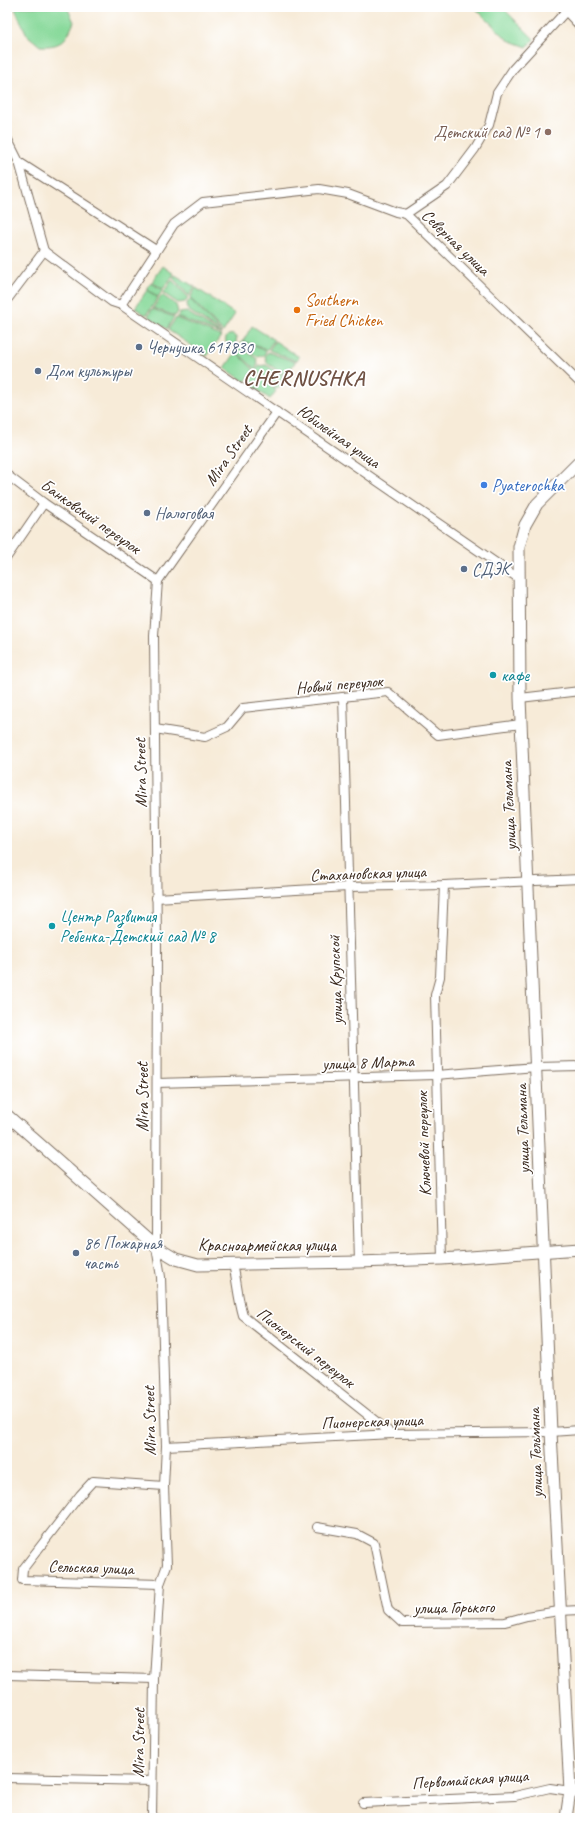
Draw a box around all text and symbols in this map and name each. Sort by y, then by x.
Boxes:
place label: Детский сад № 1 [434,122,541,143]
marker: Детский сад № 1 [543,127,553,137]
street label: Северная улица [417,205,495,281]
place label: Southern Fried Chicken [305,290,384,331]
marker: Southern Fried Chicken [292,305,302,315]
place label: Чернушка 617830 [147,337,254,358]
marker: Чернушка 617830 [134,342,144,352]
place label: Дом культуры [46,361,133,382]
district label: CHERNUSHKA [243,365,365,391]
marker: Дом культуры [33,366,43,376]
street label: Юбилейная улица [293,400,385,473]
street label: Mira Street [200,419,258,490]
street label: Банковский переулок [37,474,146,560]
place label: Pyaterochka [492,475,565,496]
marker: Pyaterochka [479,480,489,490]
place label: Налоговая [155,503,215,524]
marker: Налоговая [142,508,152,518]
place label: СДЭК [472,559,513,580]
marker: СДЭК [459,564,469,574]
place label: кафе [501,665,530,686]
street label: Новый переулок [295,670,385,699]
marker: кафе [488,670,498,680]
street label: Mira Street [129,736,152,808]
street label: улица Тельмана [496,758,521,852]
street label: Стахановская улица [310,861,428,886]
place label: Центр Развития Ребенка-Детский сад № 8 [60,906,218,947]
marker: Центр Развития Ребенка-Детский сад № 8 [47,921,57,931]
street label: улица Крупской [323,934,348,1026]
street label: улица 8 Марта [321,1050,415,1075]
street label: Mira Street [132,1060,153,1132]
street label: улица Тельмана [510,1082,535,1175]
street label: Ключевой переулок [411,1090,436,1197]
place label: 86 Пожарная часть [84,1233,163,1274]
street label: Красноармейская улица [198,1235,337,1256]
marker: 86 Пожарная часть [71,1248,81,1258]
street label: Пионерский переулок [252,1303,360,1393]
street label: Mira Street [138,1384,161,1456]
street label: улица Тельмана [523,1406,548,1499]
street label: Пионерская улица [321,1409,424,1434]
street label: Сельская улица [48,1556,136,1580]
street label: улица Горького [413,1596,495,1619]
street label: Mira Street [127,1706,150,1778]
street label: Первомайская улица [411,1765,530,1794]

